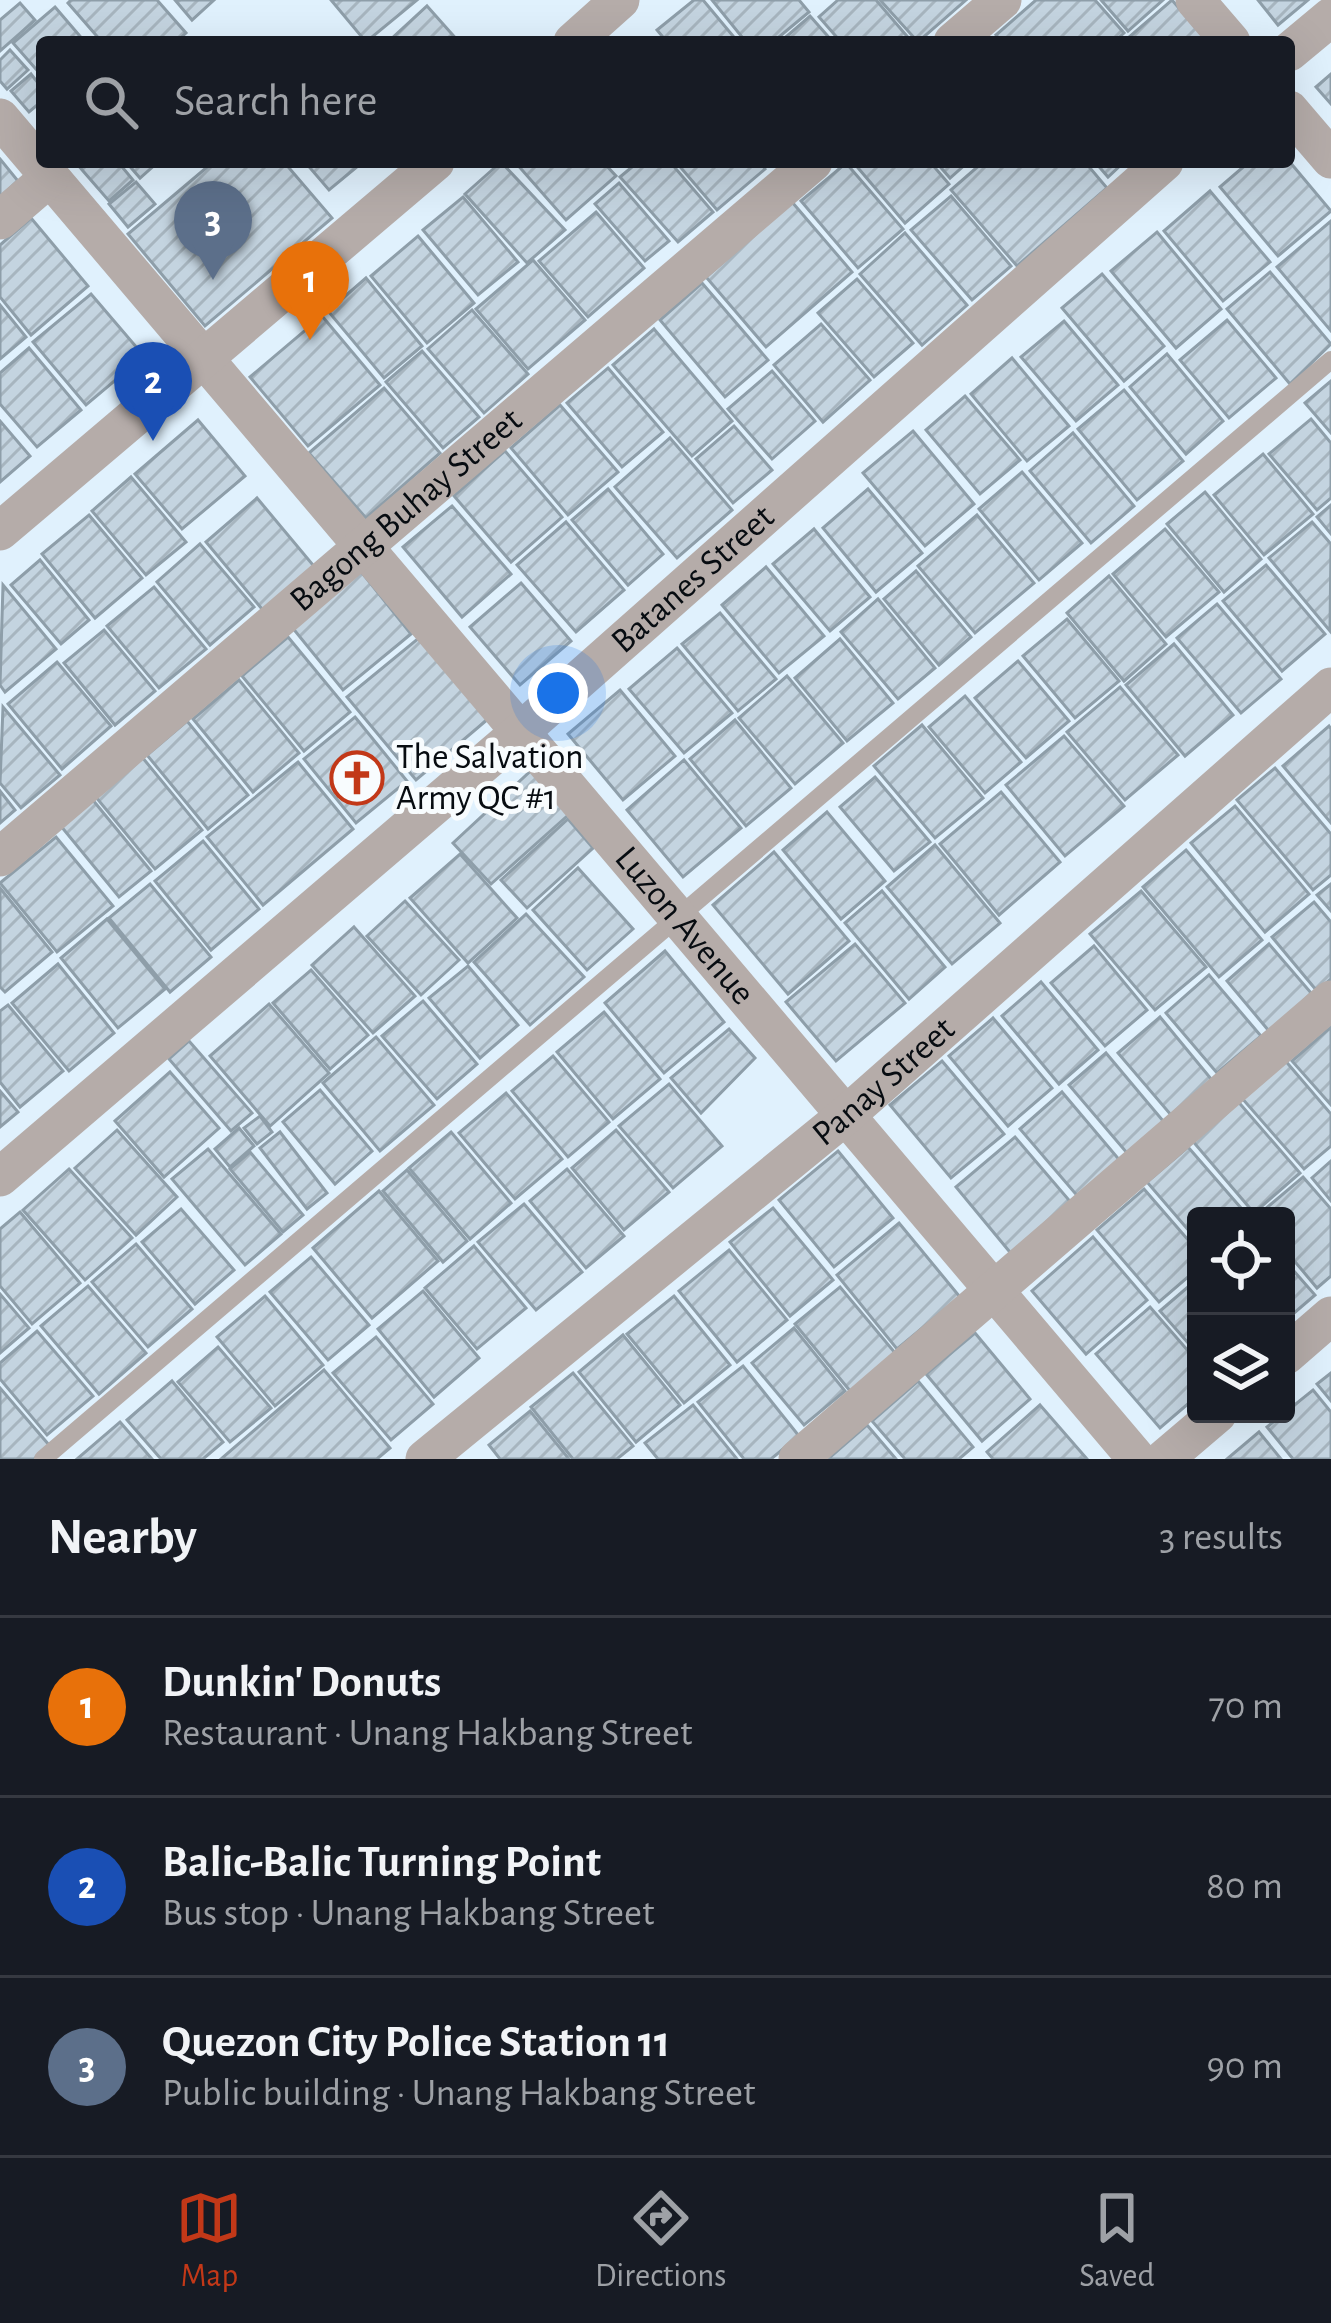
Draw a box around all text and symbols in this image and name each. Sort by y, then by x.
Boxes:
search box [36,36,1295,168]
icon: search [78,69,144,135]
text: Search here [174,79,377,124]
pin: 3 [174,181,252,280]
pin: 1 [271,241,349,340]
pin: 2 [114,342,192,441]
street label: Bagong Buhay Street [283,401,529,618]
street label: Batanes Street [605,498,781,660]
your location [528,663,588,723]
place label: The Salvation Army QC #1 [396,739,584,816]
church icon: The Salvation Army QC #1 [329,750,385,806]
street label: Luzon Avenue [608,840,761,1012]
street label: Panay Street [806,1010,962,1153]
map controls [1187,1207,1295,1423]
button: locate [1187,1207,1295,1315]
button: layers [1187,1315,1295,1423]
text: Nearby [48,1512,197,1563]
text: 3 results [1159,1518,1283,1557]
text: Dunkin' Donuts [162,1660,441,1705]
text: 1 [80,1687,94,1726]
text: 70 m [1209,1687,1283,1726]
text: Restaurant · Unang Hakbang Street [162,1714,692,1753]
text: Balic-Balic Turning Point [162,1840,601,1885]
text: 2 [78,1867,96,1906]
text: 80 m [1206,1867,1283,1906]
text: Bus stop · Unang Hakbang Street [162,1894,655,1933]
text: Quezon City Police Station 11 [162,2020,670,2065]
text: 3 [79,2047,95,2086]
text: 90 m [1206,2047,1283,2086]
text: Public building · Unang Hakbang Street [162,2074,755,2113]
tab: Map [176,2185,242,2297]
tab: Directions [595,2185,726,2297]
tab: Saved [1079,2185,1155,2297]

